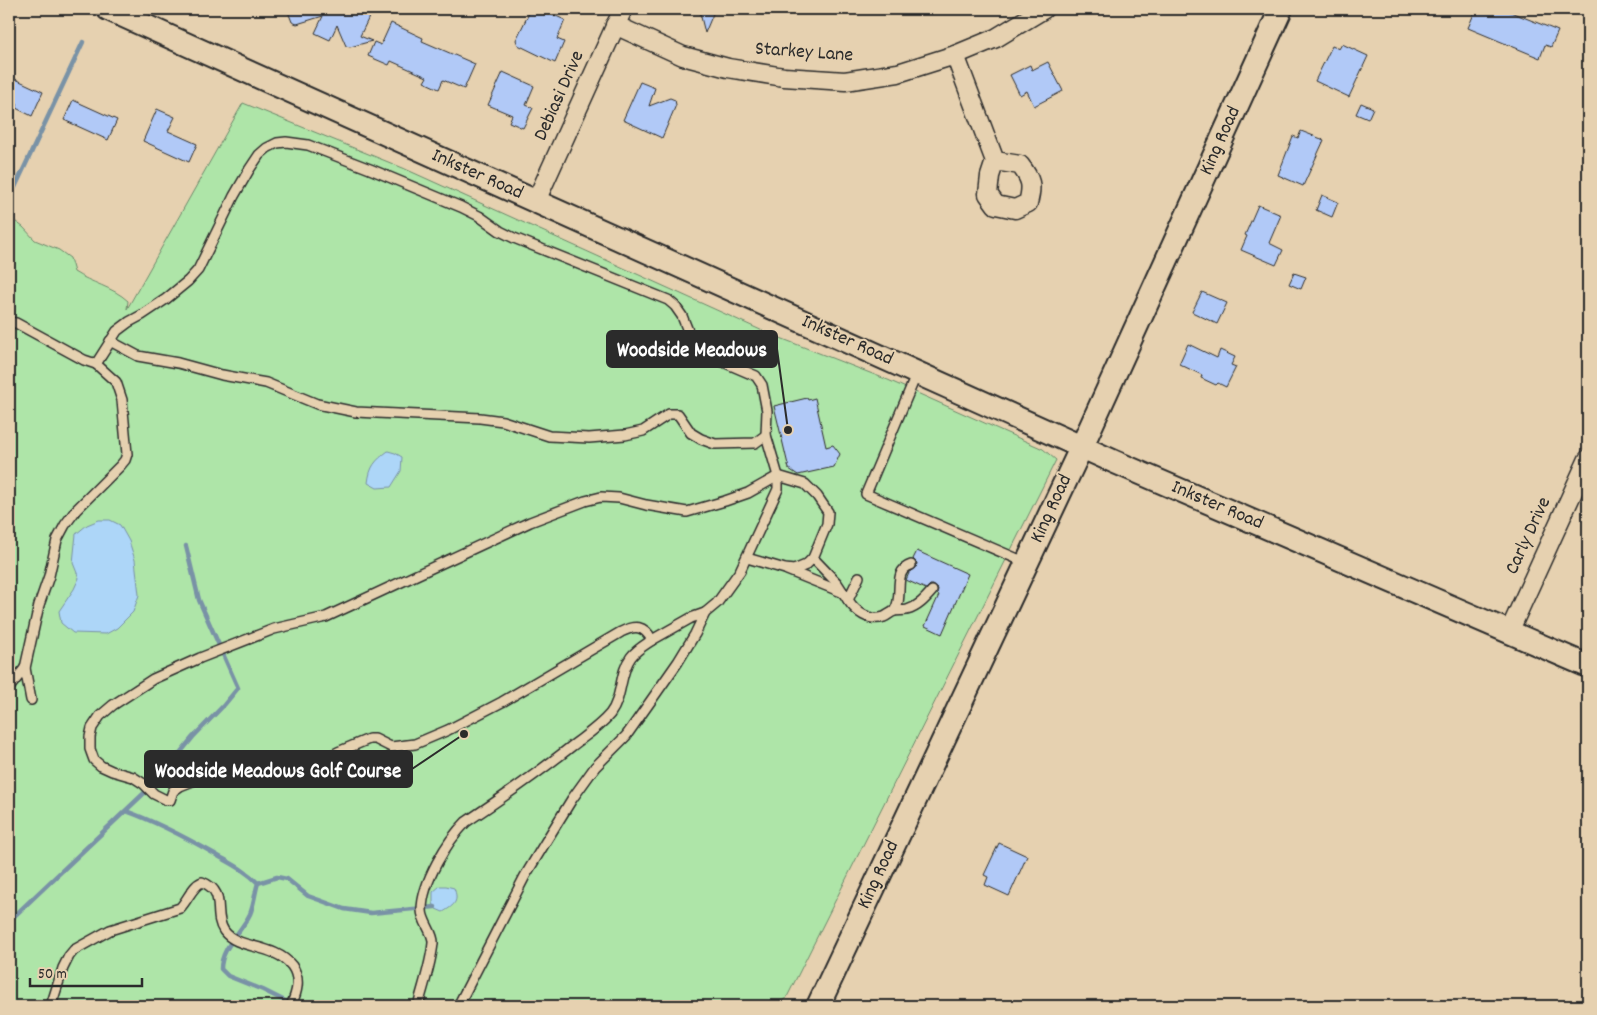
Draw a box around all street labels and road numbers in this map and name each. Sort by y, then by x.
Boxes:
street label: Starkey Lane [754,36,854,70]
street label: Debiasi Drive [528,46,592,146]
street label: King Road [1193,102,1249,180]
street label: Inkster Road [427,142,527,208]
street label: Inkster Road [797,308,897,374]
street label: King Road [1024,470,1080,548]
street label: Inkster Road [1167,474,1267,538]
street label: Carly Drive [1499,492,1559,579]
street label: King Road [851,836,907,914]

